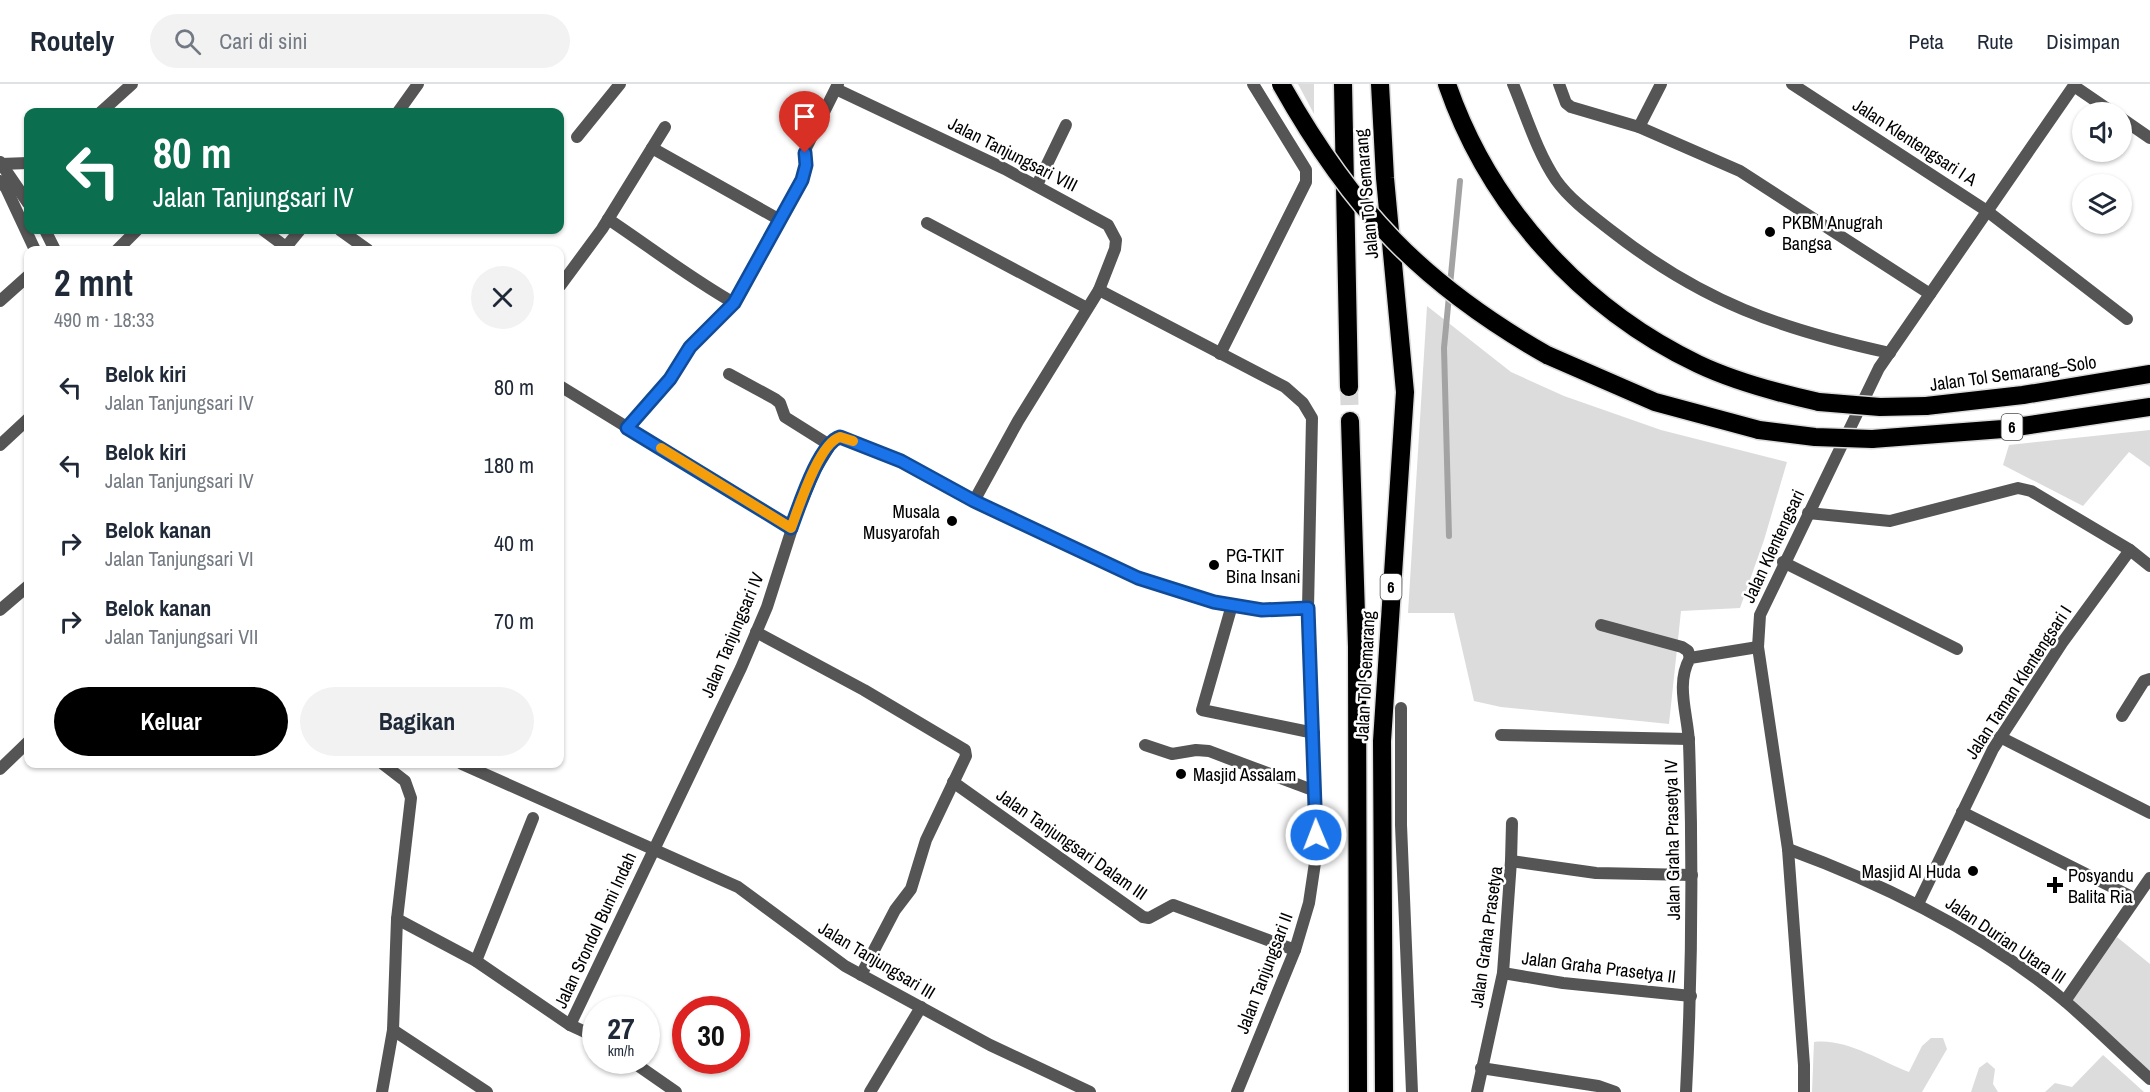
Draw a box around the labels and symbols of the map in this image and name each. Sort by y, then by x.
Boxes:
pin [779,91,830,153]
street label: Jalan Klentengsari I A [1848,92,1982,192]
street label: Jalan Tanjungsari VIII [944,111,1082,197]
street label: Jalan Tol Semarang [1348,127,1384,260]
place label: PKBM Anugrah Bangsa [1782,210,1883,256]
marker: PKBM Anugrah Bangsa [1763,225,1777,239]
street label: Jalan Tol Semarang–Solo [1928,349,2098,397]
road number: 6 [2002,414,2022,440]
street label: Jalan Klentengsari [1736,485,1810,607]
place label: Musala Musyarofah [863,499,940,545]
marker: Musala Musyarofah [945,514,959,528]
place label: PG-TKIT Bina Insani [1226,543,1301,589]
marker: PG-TKIT Bina Insani [1207,558,1221,572]
street label: Jalan Tanjungsari IV [694,568,770,701]
road number: 6 [1380,574,1402,600]
street label: Jalan Taman Klentengsari I [1959,600,2077,764]
street label: Jalan Tol Semarang [1349,610,1381,742]
street label: Jalan Graha Prasetya IV [1658,759,1686,921]
place label: Masjid Assalam [1193,762,1296,787]
marker: Masjid Assalam [1174,767,1188,781]
street label: Jalan Tanjungsari Dalam III [992,782,1152,906]
position arrow [1284,803,1348,867]
street label: Jalan Srondol Bumi Indah [548,848,642,1012]
place label: Masjid Al Huda [1862,859,1961,884]
place label: Posyandu Balita Ria [2068,863,2134,909]
marker: Masjid Al Huda [1966,864,1980,878]
street label: Jalan Graha Prasetya [1464,865,1508,1009]
marker: Posyandu Balita Ria [2046,876,2064,894]
street label: Jalan Durian Utara III [1941,890,2071,990]
street label: Jalan Tanjungsari II [1229,909,1299,1037]
street label: Jalan Tanjungsari III [814,915,940,1005]
street label: Jalan Graha Prasetya II [1521,945,1677,989]
speed limit sign: 30 [672,996,750,1074]

